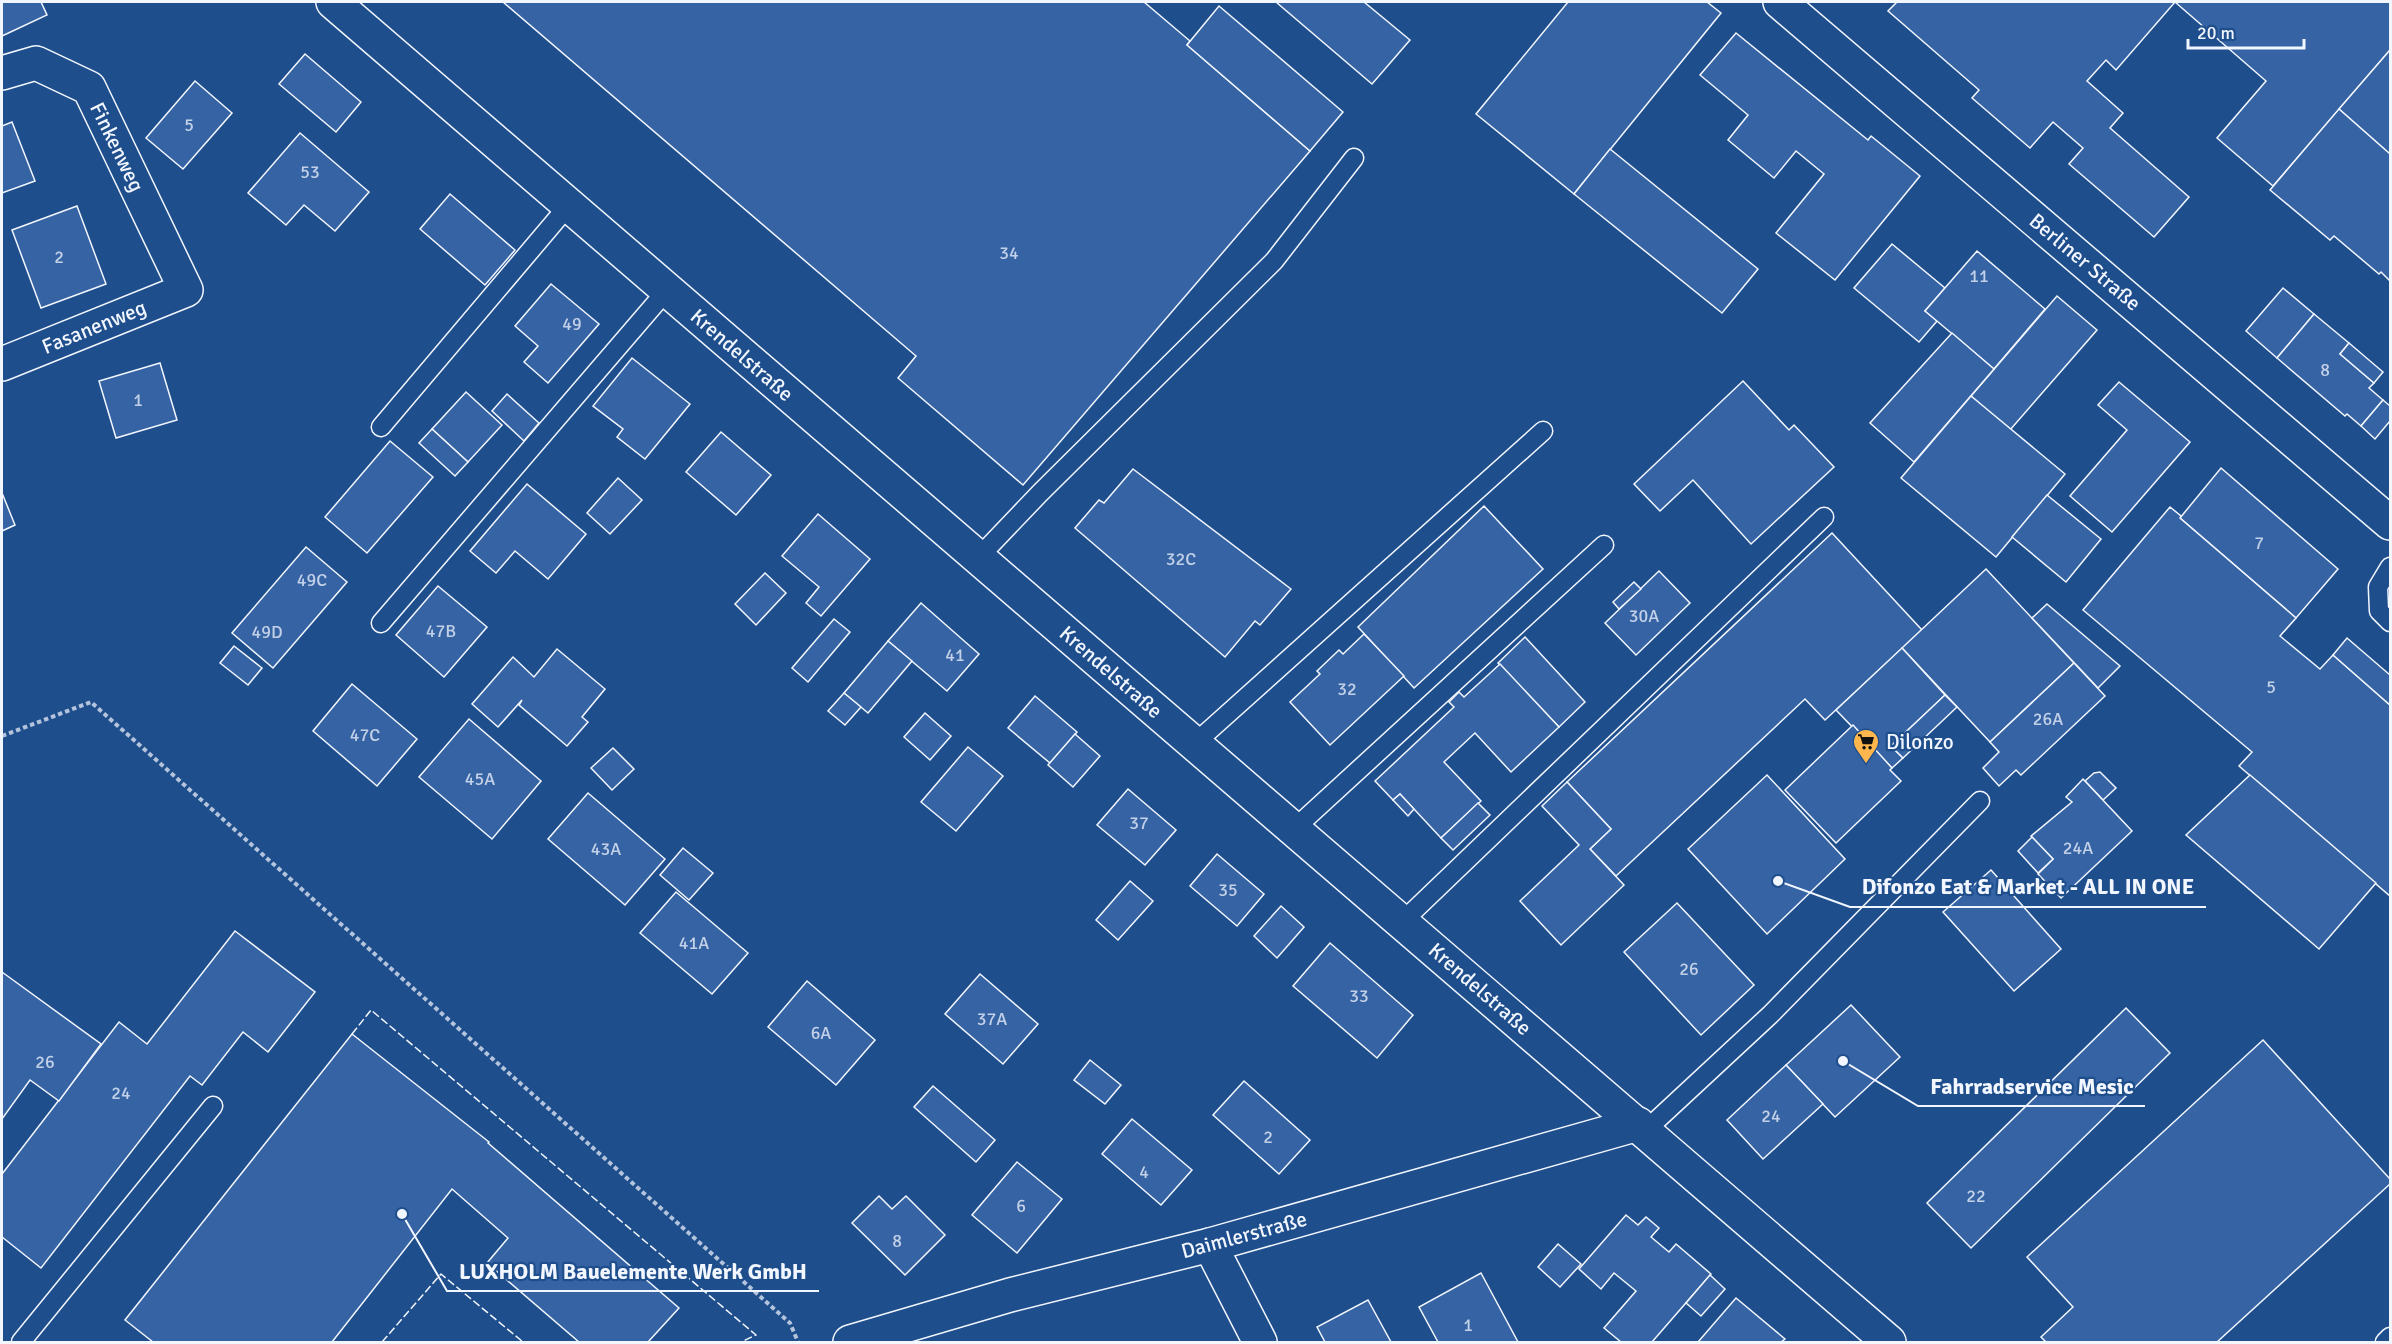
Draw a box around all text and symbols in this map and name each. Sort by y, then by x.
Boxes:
scale bar [2188,12,2304,50]
text: 20 m [2197,22,2235,44]
street label: Finkenweg [84,98,150,196]
house number: 5 [184,114,194,136]
house number: 53 [300,161,320,183]
street label: Berliner Straße [2024,208,2146,316]
house number: 34 [999,242,1019,264]
house number: 2 [54,246,64,268]
house number: 11 [1969,265,1989,287]
street label: Fasanenweg [38,294,150,360]
street label: Krendelstraße [685,303,799,407]
house number: 49 [562,313,582,335]
house number: 8 [2320,359,2330,381]
house number: 1 [133,389,143,411]
house number: 7 [2254,532,2264,554]
house number: 32C [1166,548,1196,570]
house number: 49C [297,569,327,591]
house number: 30A [1629,605,1659,627]
house number: 47B [426,620,456,642]
street label: Krendelstraße [1054,620,1168,724]
house number: 49D [251,621,283,643]
house number: 41 [945,644,965,666]
house number: 5 [2266,676,2276,698]
house number: 32 [1337,678,1357,700]
house number: 26A [2033,708,2063,730]
house number: 47C [350,724,380,746]
supermarket icon: Dilonzo [1851,727,1881,765]
place label: Dilonzo [1886,729,1954,755]
house number: 45A [465,768,495,790]
house number: 37 [1129,812,1149,834]
house number: 24A [2063,837,2093,859]
house number: 43A [591,838,621,860]
callout: Difonzo Eat & Market - ALL IN ONE [1850,867,2206,907]
text: Difonzo Eat & Market - ALL IN ONE [1862,873,2194,900]
house number: 35 [1218,879,1238,901]
house number: 41A [679,932,709,954]
street label: Krendelstraße [1423,937,1537,1041]
house number: 26 [1679,958,1699,980]
house number: 33 [1349,985,1369,1007]
house number: 37A [977,1008,1007,1030]
house number: 6A [811,1022,831,1044]
house number: 26 [35,1051,55,1073]
callout: Fahrradservice Mesic [1918,1066,2145,1106]
text: Fahrradservice Mesic [1930,1073,2134,1100]
house number: 24 [111,1082,131,1104]
house number: 24 [1761,1105,1781,1127]
house number: 2 [1263,1126,1273,1148]
house number: 4 [1139,1161,1149,1183]
house number: 22 [1966,1185,1986,1207]
house number: 6 [1016,1195,1026,1217]
street label: Daimlerstraße [1178,1206,1310,1264]
house number: 8 [892,1230,902,1252]
callout: LUXHOLM Bauelemente Werk GmbH [447,1251,819,1291]
text: LUXHOLM Bauelemente Werk GmbH [459,1258,807,1285]
house number: 1 [1463,1314,1473,1336]

